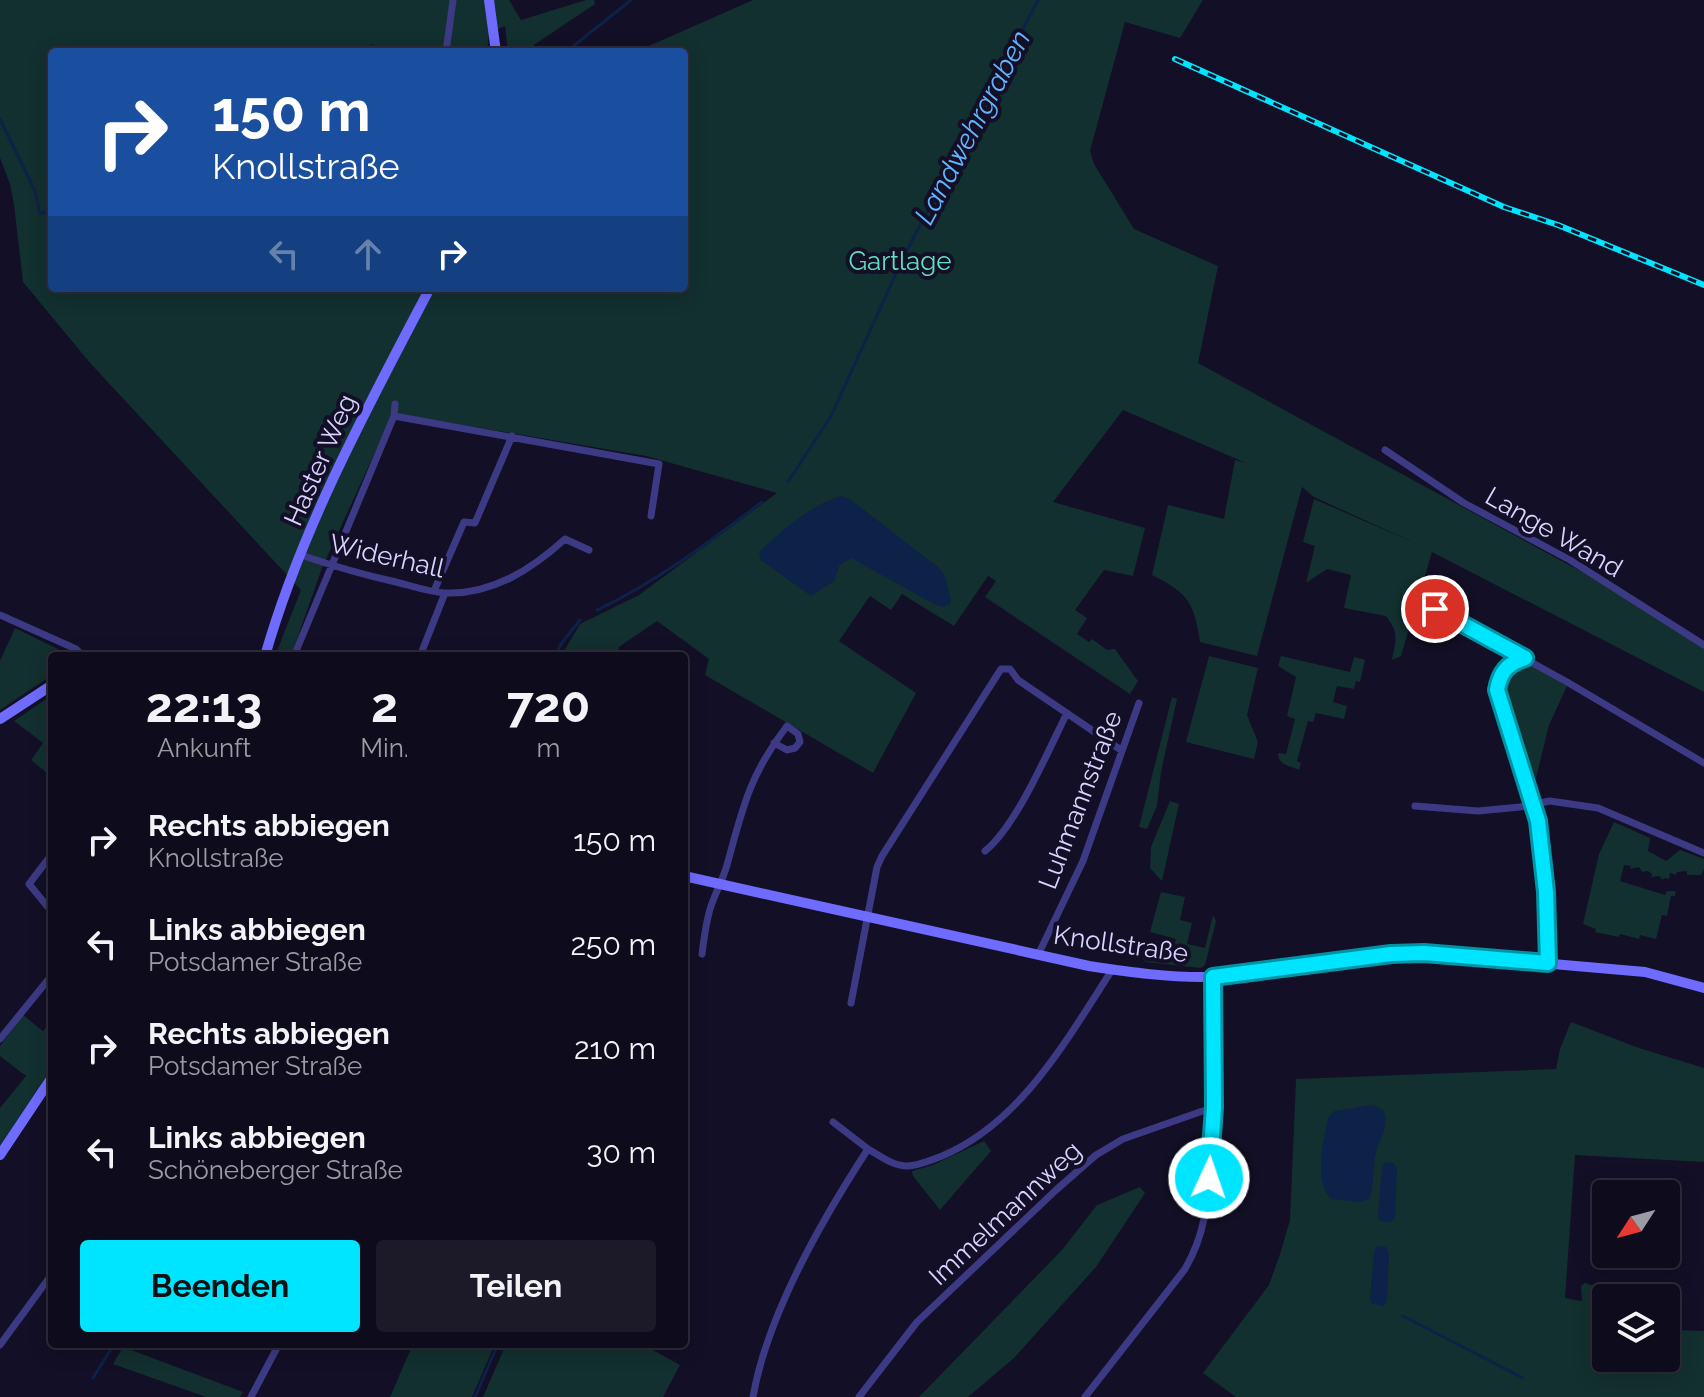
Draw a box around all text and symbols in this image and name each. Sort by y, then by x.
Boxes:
water label: Landwehrgraben [907,25,1037,230]
text: 150 m [212,78,371,144]
icon: right [80,80,184,184]
text: Knollstraße [212,145,400,187]
icon: left [262,232,306,276]
icon: ahead [346,232,390,276]
icon: right [430,232,474,276]
park label: Gartlage [848,246,952,276]
street label: Haster Weg [278,390,362,530]
street label: Lange Wand [1480,481,1628,583]
street label: Widerhall [327,528,448,584]
pin [1401,575,1469,643]
icon: arrive [1413,587,1457,631]
text: 22:13 [146,677,262,733]
text: 2 [371,677,398,733]
text: 720 [507,677,590,733]
street label: Luhmannstraße [1032,707,1128,893]
text: Ankunft [157,733,251,763]
text: Min. [360,733,409,763]
text: m [536,733,560,763]
text: Rechts abbiegen [148,808,390,843]
icon: right [80,818,124,862]
text: 150 m [573,823,656,858]
text: Knollstraße [148,843,284,873]
text: Links abbiegen [148,912,366,947]
street label: Knollstraße [1052,920,1190,968]
icon: left [80,922,124,966]
text: 250 m [570,927,656,962]
text: Potsdamer Straße [148,947,362,977]
text: Rechts abbiegen [148,1016,390,1051]
icon: right [80,1026,124,1070]
text: 210 m [574,1031,656,1066]
text: Potsdamer Straße [148,1051,362,1081]
text: Links abbiegen [148,1120,366,1155]
icon: left [80,1130,124,1174]
text: 30 m [586,1135,656,1170]
street label: Immelmannweg [923,1135,1087,1291]
position arrow [1167,1136,1251,1220]
text: Schöneberger Straße [148,1155,403,1185]
north arrow [1592,1180,1680,1268]
map controls [1592,1180,1680,1372]
button: Beenden [80,1240,360,1332]
button: Teilen [376,1240,656,1332]
button: layers [1592,1284,1680,1372]

